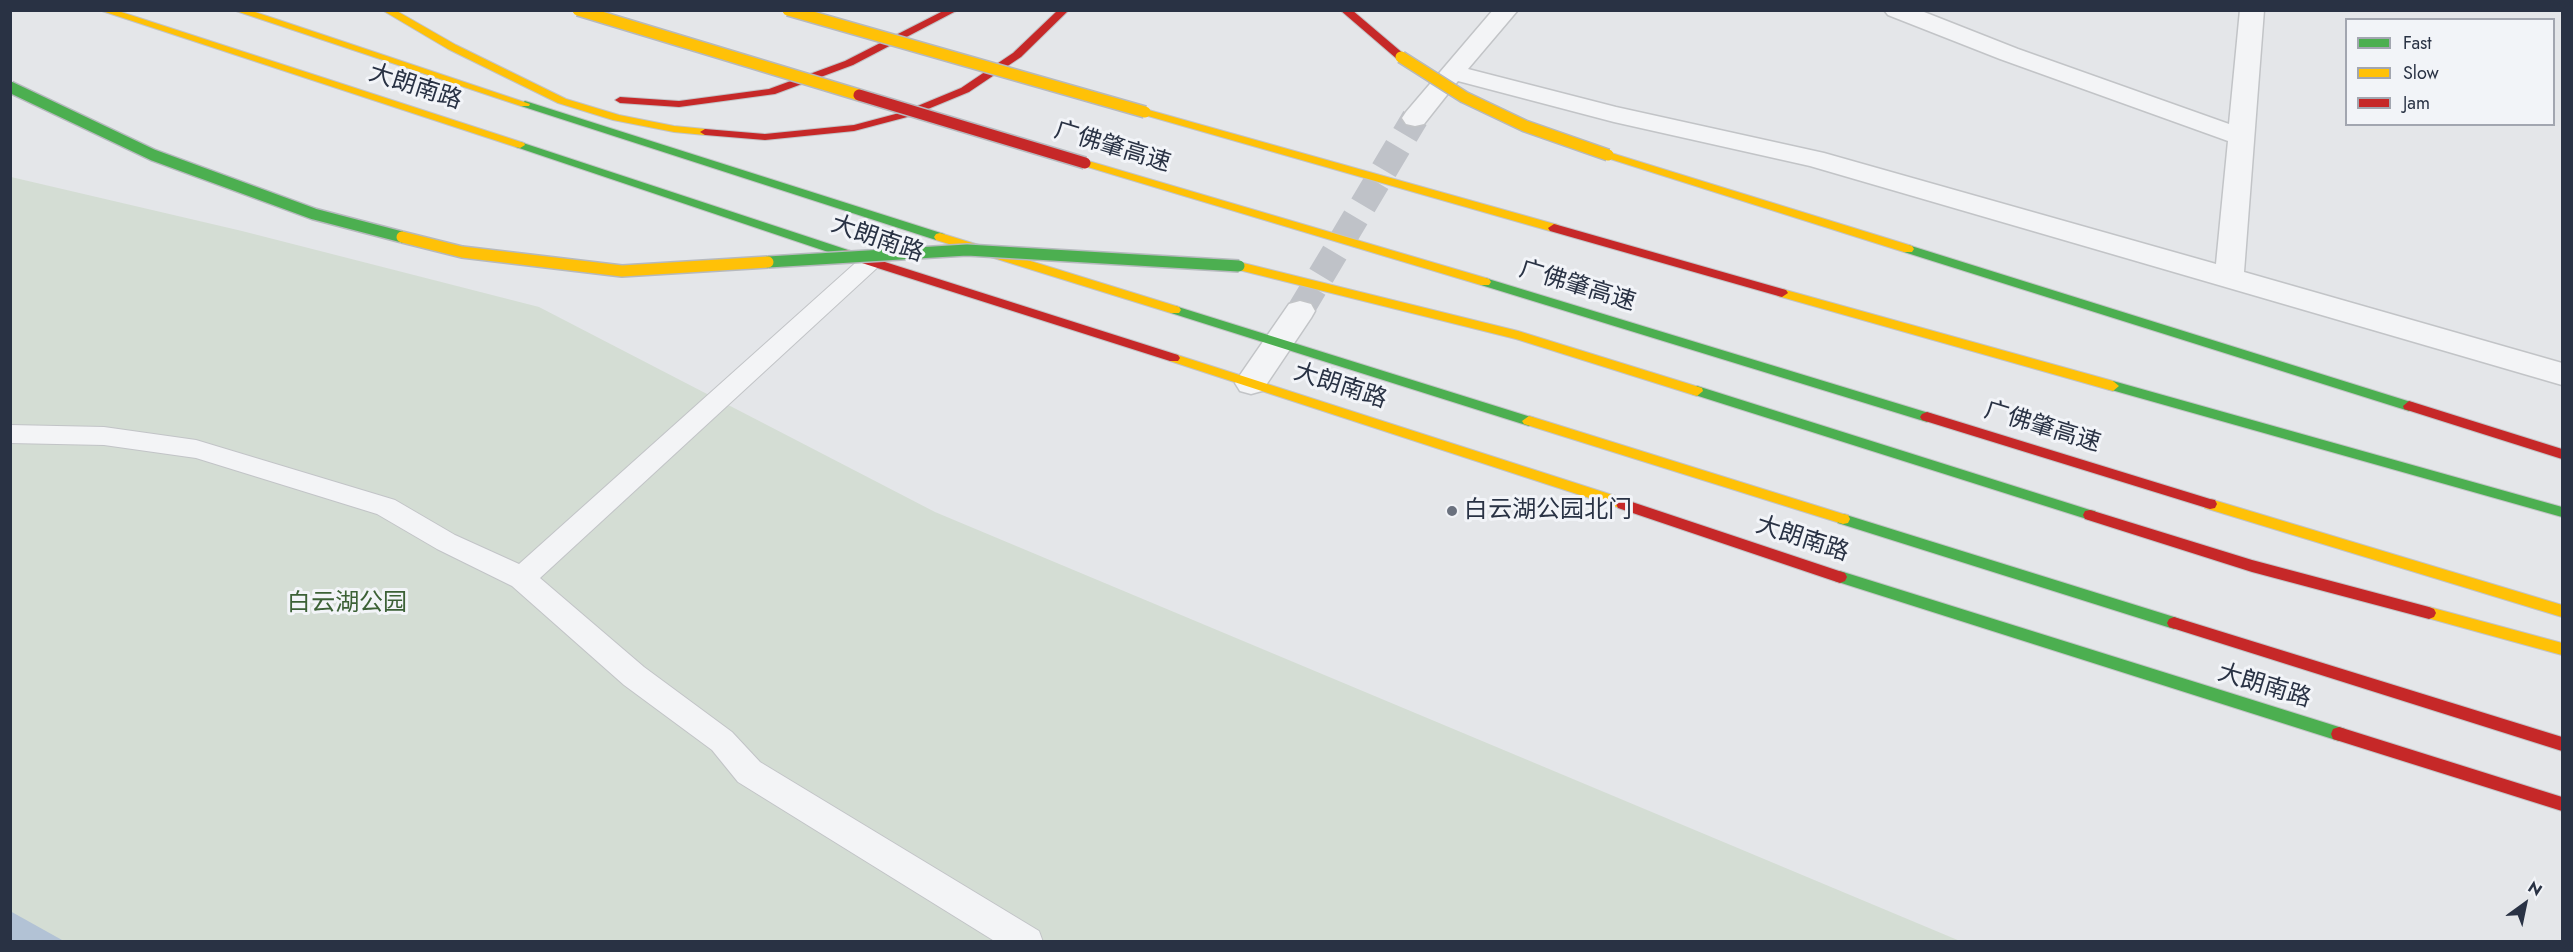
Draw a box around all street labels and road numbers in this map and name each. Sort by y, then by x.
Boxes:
street label: 大朗南路 [365,59,465,117]
street label: 广佛肇高速 [1050,117,1174,179]
street label: 大朗南路 [827,211,927,269]
street label: 广佛肇高速 [1515,256,1639,318]
street label: 大朗南路 [1290,358,1390,416]
street label: 广佛肇高速 [1980,397,2104,459]
street label: 大朗南路 [1752,511,1852,569]
street label: 大朗南路 [2214,659,2314,715]

